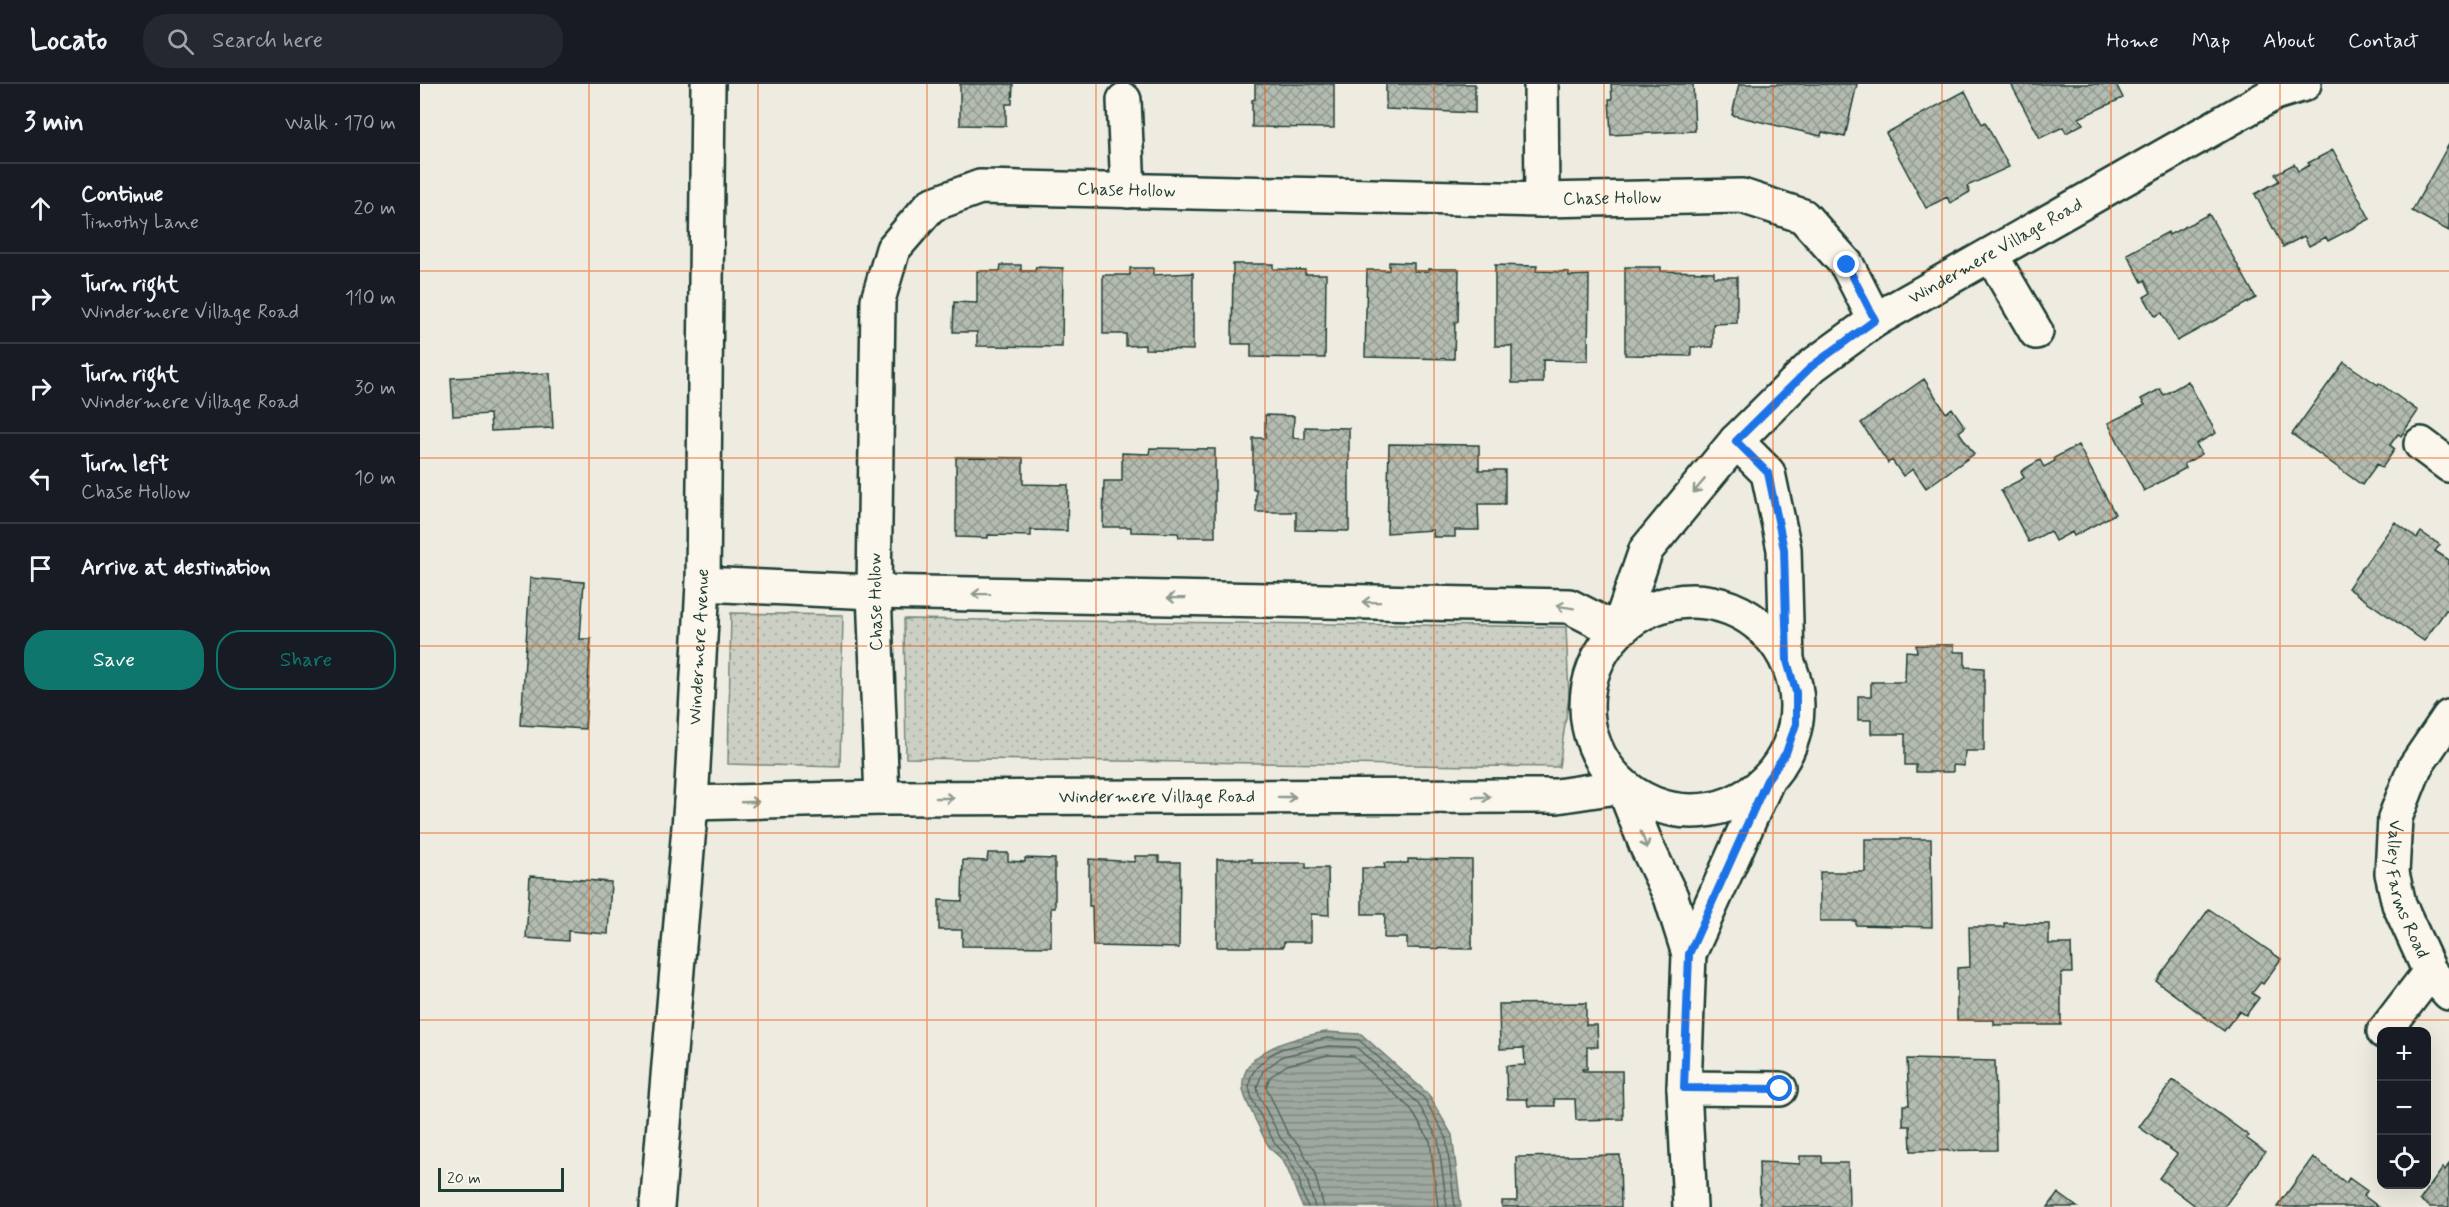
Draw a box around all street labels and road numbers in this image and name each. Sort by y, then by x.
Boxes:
street label: Chase Hollow [1077,177,1176,204]
street label: Chase Hollow [1563,186,1662,212]
street label: Windermere Village Road [1904,193,2087,310]
street label: Chase Hollow [863,553,889,651]
street label: Windermere Avenue [683,568,715,726]
street label: Windermere Village Road [1059,785,1255,809]
street label: Valley Farms Road [2380,819,2434,963]

